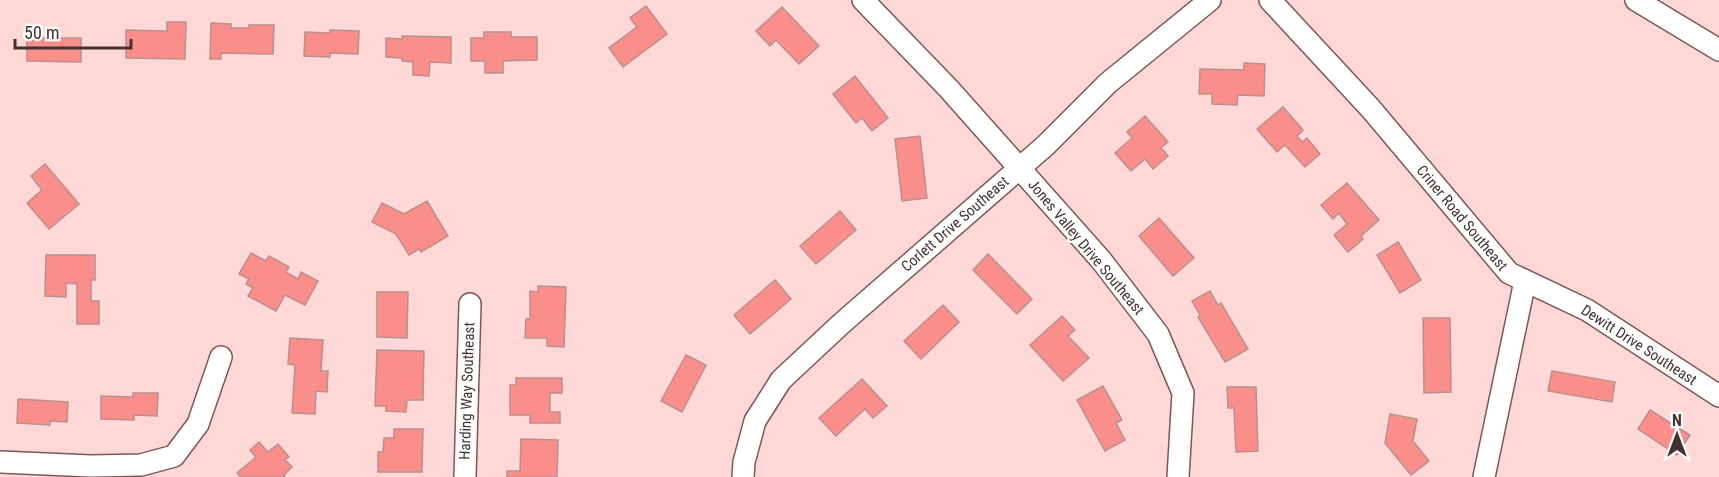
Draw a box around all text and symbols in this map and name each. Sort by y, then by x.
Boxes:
scale bar [15,12,130,50]
text: 50 m [24,22,59,43]
street label: Criner Road Southeast [1413,162,1511,274]
street label: Corlett Drive Southeast [898,172,1012,276]
street label: Jones Valley Drive Southeast [1024,176,1148,318]
street label: Dewitt Drive Southeast [1578,301,1700,389]
street label: Harding Way Southeast [456,322,478,460]
north arrow [1647,405,1707,465]
text: N [1672,411,1682,430]

